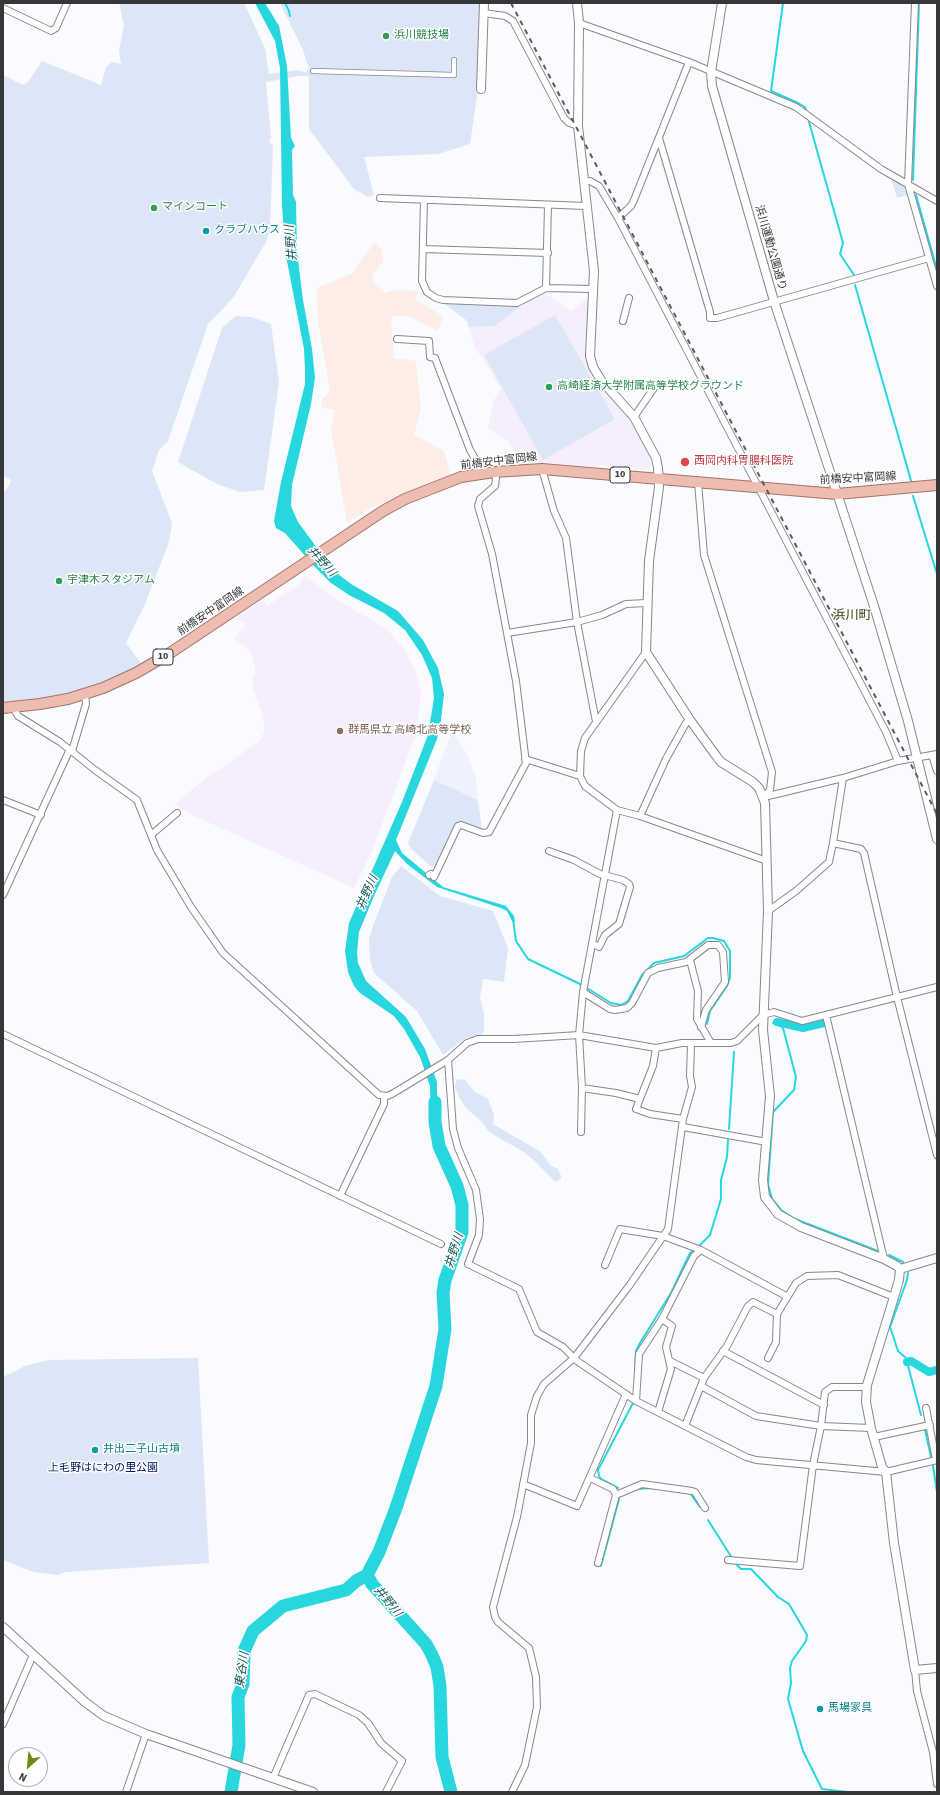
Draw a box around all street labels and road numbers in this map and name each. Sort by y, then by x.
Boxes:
street label: 浜川運動公園通り [752,204,788,292]
street label: 前橋安中富岡線 [460,451,538,473]
road number: 10 [610,467,630,483]
street label: 前橋安中富岡線 [819,470,897,488]
street label: 前橋安中富岡線 [175,585,247,639]
road number: 10 [153,649,173,665]

